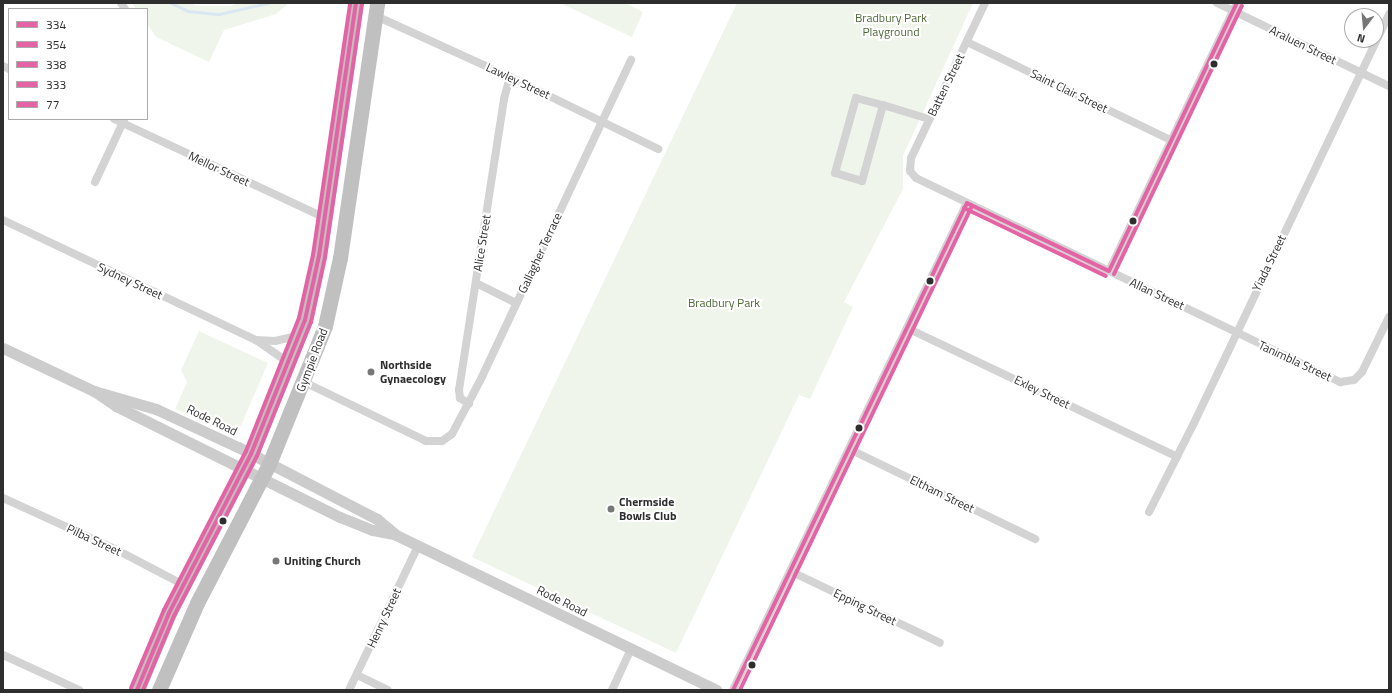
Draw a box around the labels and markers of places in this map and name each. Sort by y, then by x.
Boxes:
unlabelled marker [1209,59,1219,69]
unlabelled marker [1128,216,1138,226]
unlabelled marker [925,276,935,286]
place label: Northside Gynaecology [380,358,446,386]
marker: Northside Gynaecology [365,366,377,378]
unlabelled marker [854,423,864,433]
place label: Chermside Bowls Club [619,495,676,523]
marker: Chermside Bowls Club [606,504,616,514]
unlabelled marker [218,516,228,526]
place label: Uniting Church [284,554,361,568]
marker: Uniting Church [271,556,281,566]
unlabelled marker [747,660,757,670]

